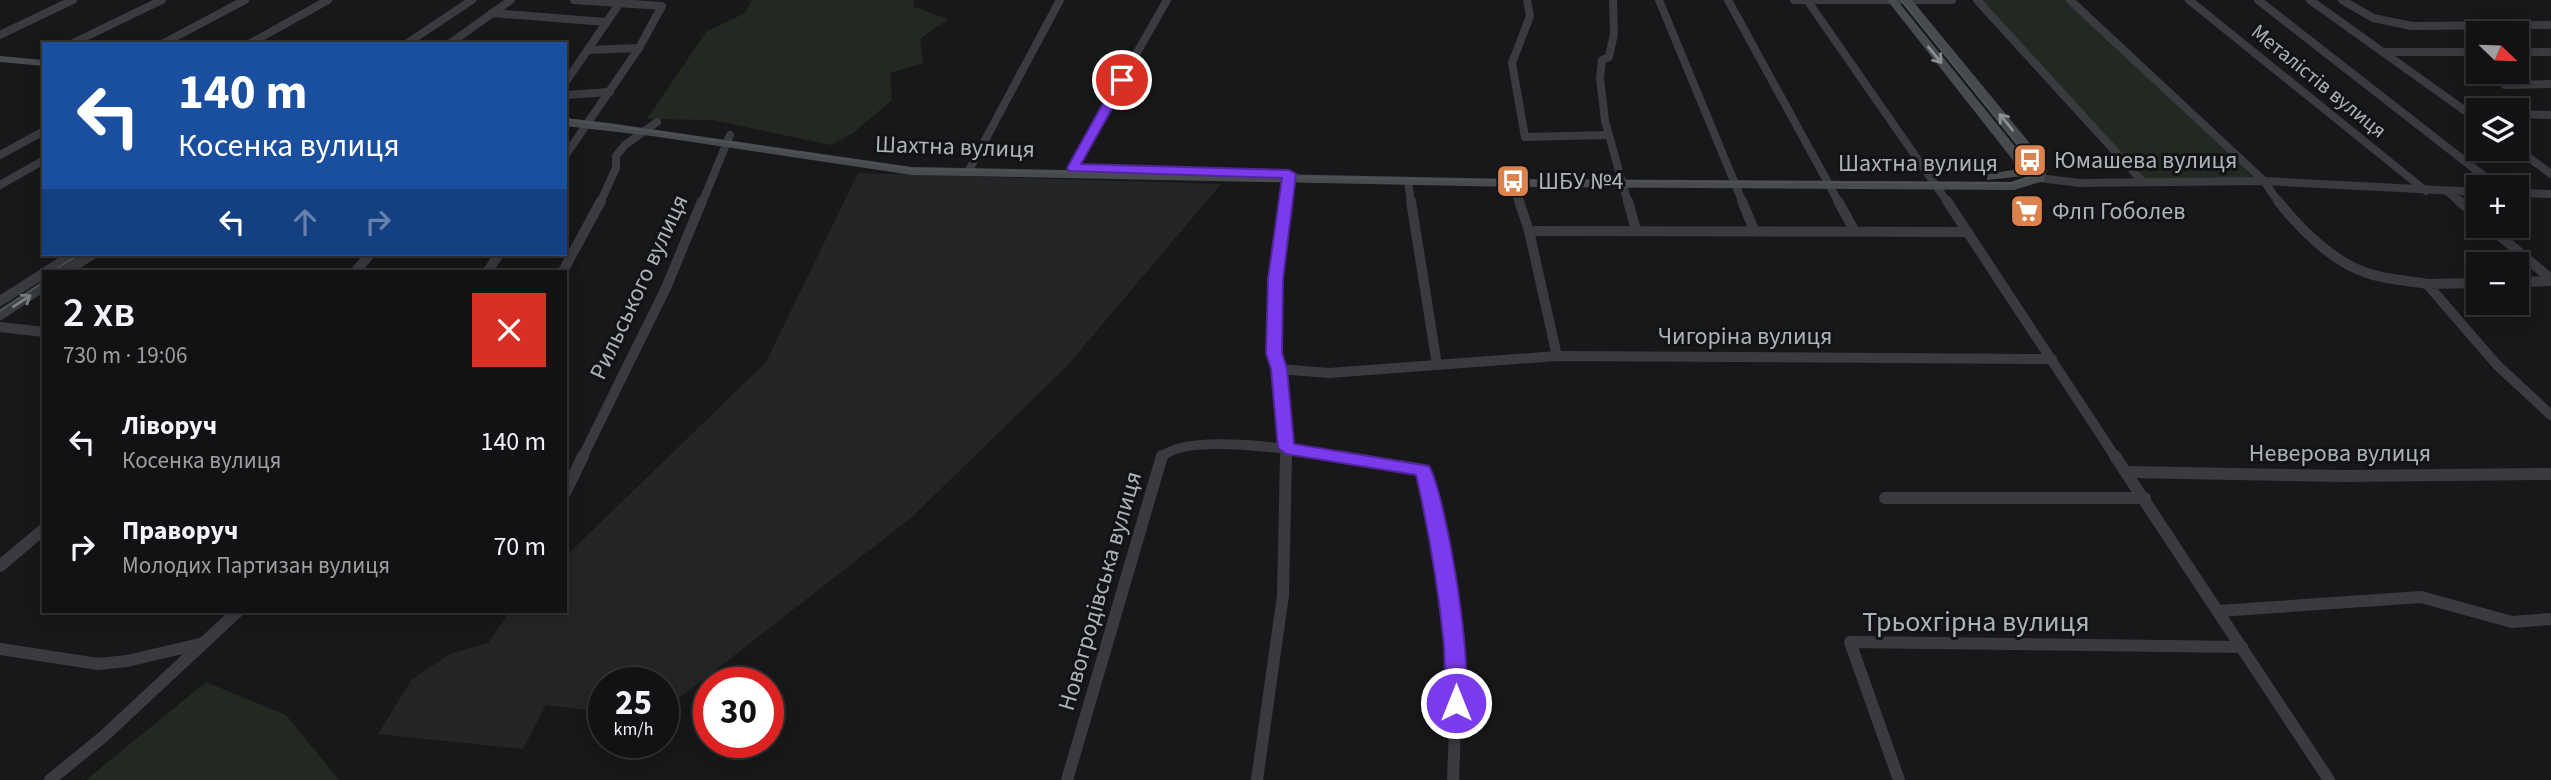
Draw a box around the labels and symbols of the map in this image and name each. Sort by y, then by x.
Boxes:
street label: Металістів вулиця [2245,17,2393,145]
north arrow [2466,21,2529,84]
one-way arrow [1928,45,1943,63]
pin [1092,50,1152,110]
one-way arrow [1998,114,2013,132]
street label: Шахтна вулиця [874,127,1036,167]
bus stop icon: Юмашева вулиця [2011,141,2049,179]
place label: Юмашева вулиця [2054,143,2237,178]
street label: Шахтна вулиця [1838,146,1998,181]
bus stop icon: ШБУ №4 [1494,162,1532,200]
place label: ШБУ №4 [1538,164,1624,199]
street label: Рильського вулиця [581,189,697,385]
supermarket icon: Флп Гоболев [2008,192,2046,230]
place label: Флп Гоболев [2052,194,2185,229]
one-way arrow [12,293,31,308]
street label: Чигоріна вулиця [1658,319,1832,354]
street label: Неверова вулиця [2249,436,2431,471]
street label: Новогродівська вулиця [1049,467,1151,715]
street label: Трьохгірна вулиця [1862,602,2090,642]
position arrow [1419,666,1493,740]
speed limit sign: 30 [693,667,784,758]

